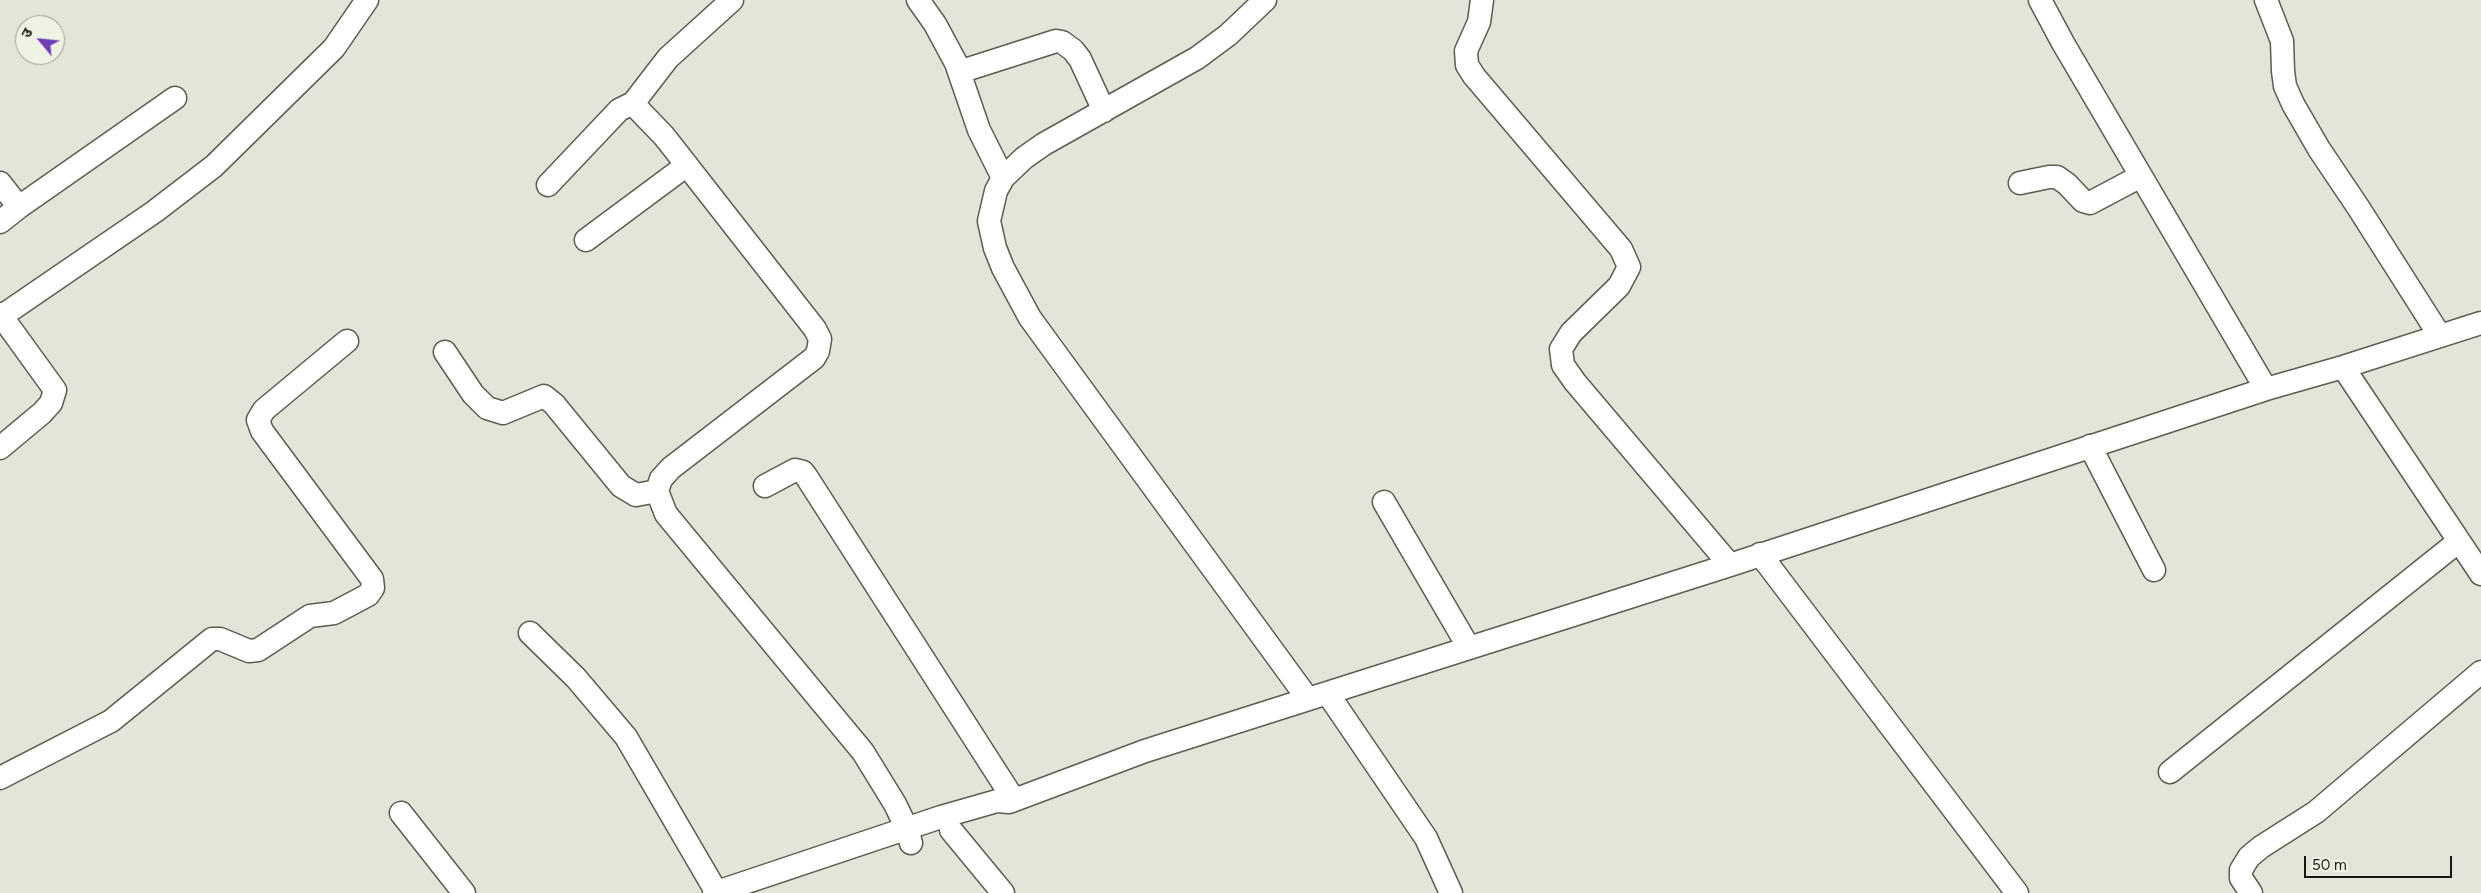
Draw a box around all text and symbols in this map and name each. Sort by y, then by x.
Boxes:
north arrow [15,15,65,65]
text: उ [18,26,37,41]
scale bar [2306,846,2454,878]
text: 50 m [2312,856,2347,874]

